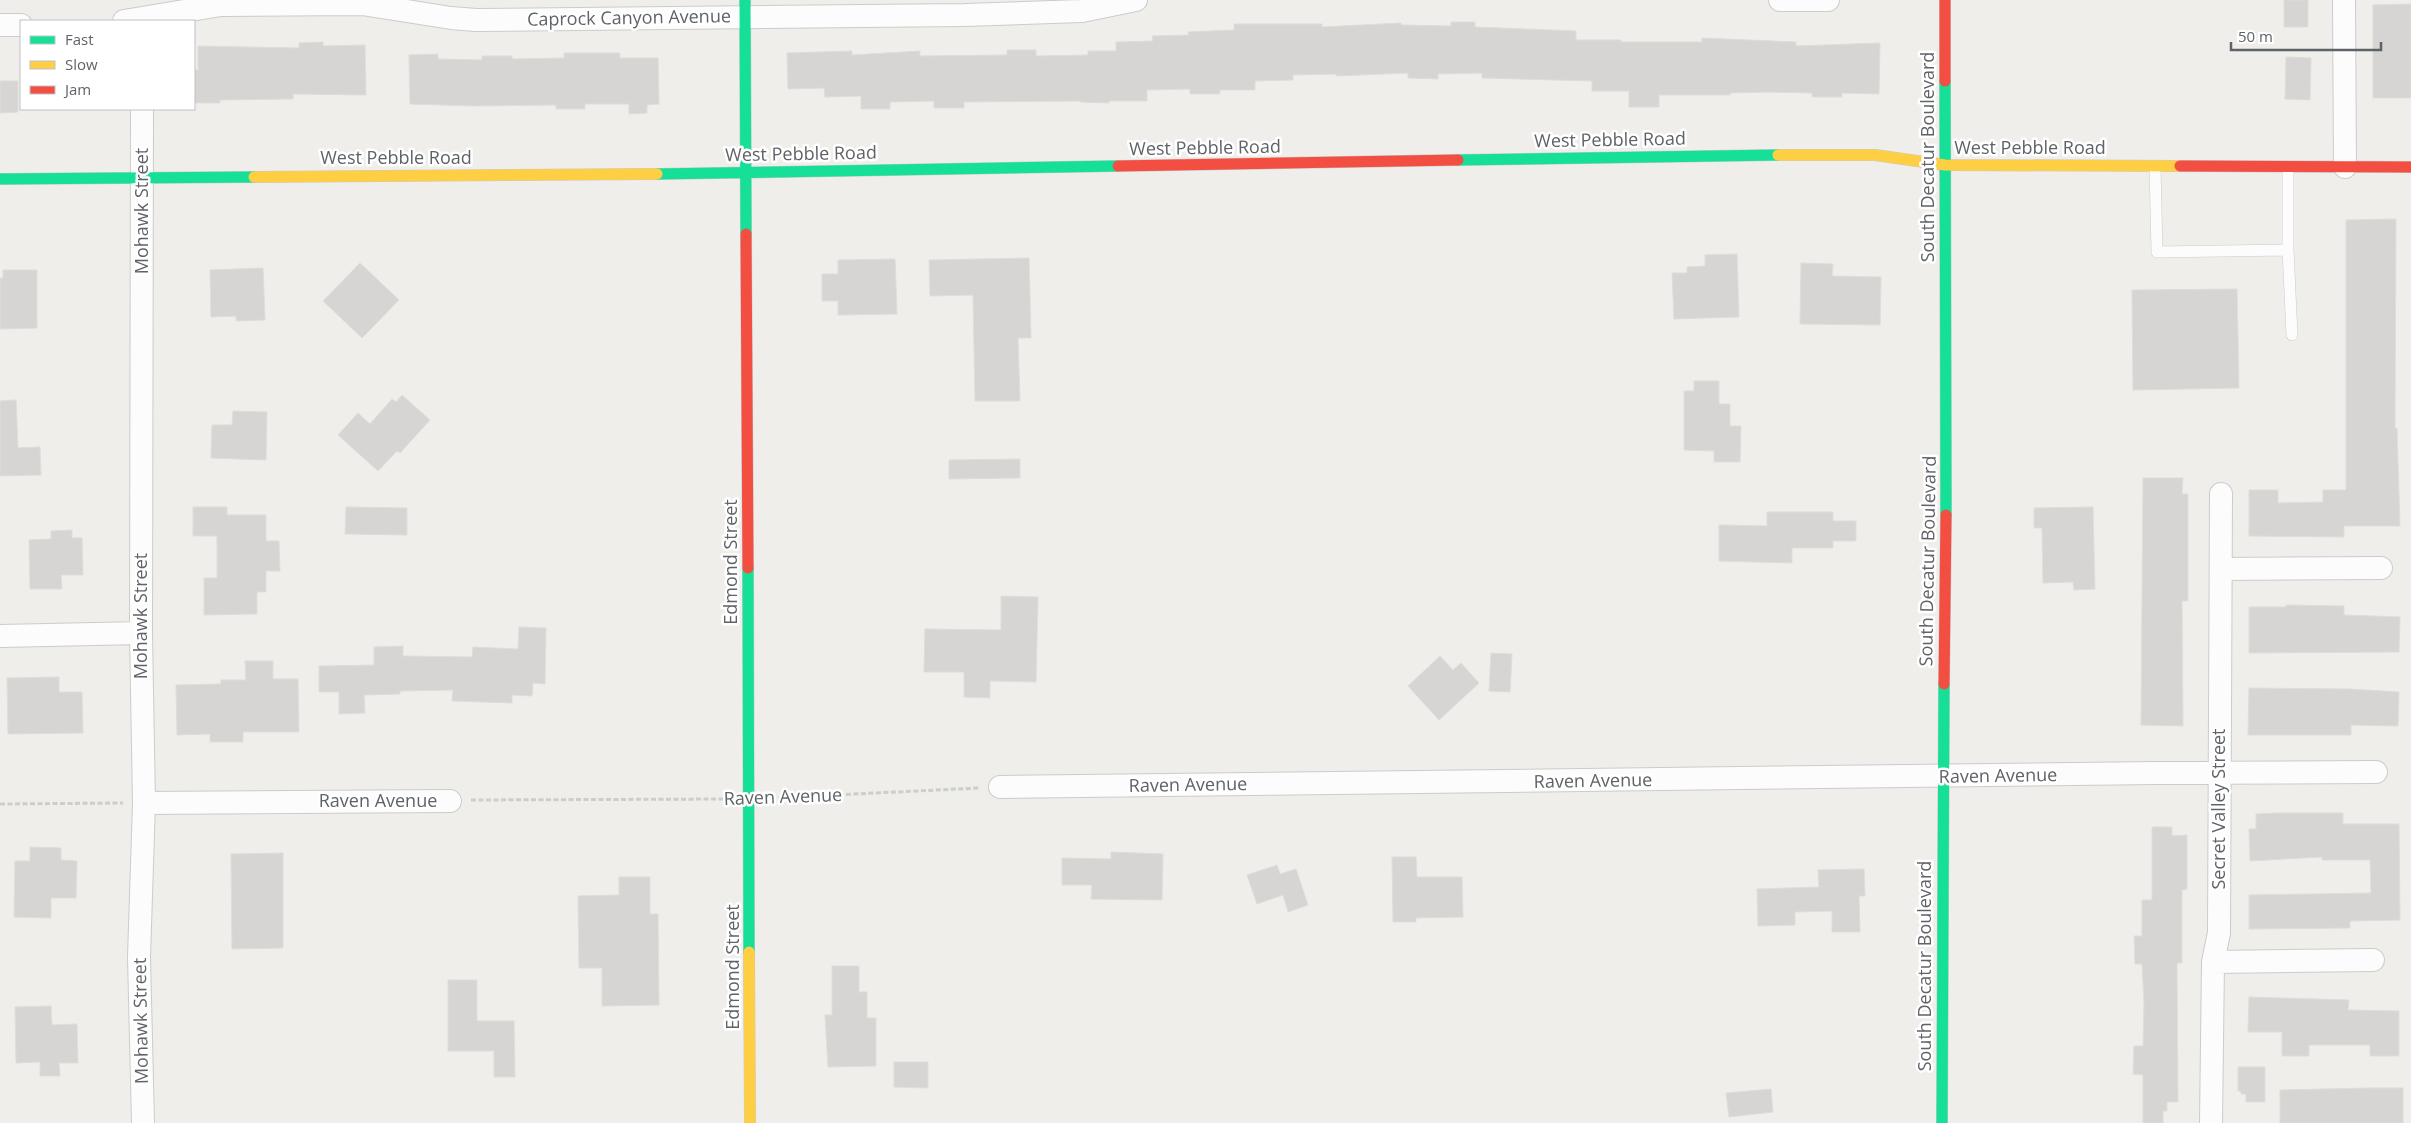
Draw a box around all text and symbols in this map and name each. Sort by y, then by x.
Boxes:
street label: Caprock Canyon Avenue [527,3,731,31]
legend [20,20,195,110]
scale bar [2231,20,2381,52]
text: 50 m [2238,26,2273,46]
text: Fast [65,29,94,49]
street label: South Decatur Boulevard [1915,52,1939,262]
text: Slow [65,54,98,74]
text: Jam [63,79,91,99]
street label: West Pebble Road [1534,126,1686,152]
street label: West Pebble Road [1129,134,1281,160]
street label: West Pebble Road [1954,135,2106,159]
street label: West Pebble Road [725,140,877,166]
street label: West Pebble Road [320,145,472,169]
street label: Mohawk Street [129,148,153,274]
street label: South Decatur Boulevard [1913,455,1941,667]
street label: Edmond Street [718,499,742,625]
street label: Mohawk Street [128,553,152,679]
street label: Secret Valley Street [2206,728,2230,890]
street label: Raven Avenue [1938,762,2057,788]
street label: Raven Avenue [1533,767,1652,793]
street label: Raven Avenue [1128,771,1247,797]
street label: Raven Avenue [723,782,843,810]
street label: Raven Avenue [319,788,437,812]
street label: South Decatur Boulevard [1912,861,1936,1071]
street label: Edmond Street [720,904,744,1030]
street label: Mohawk Street [127,958,153,1084]

